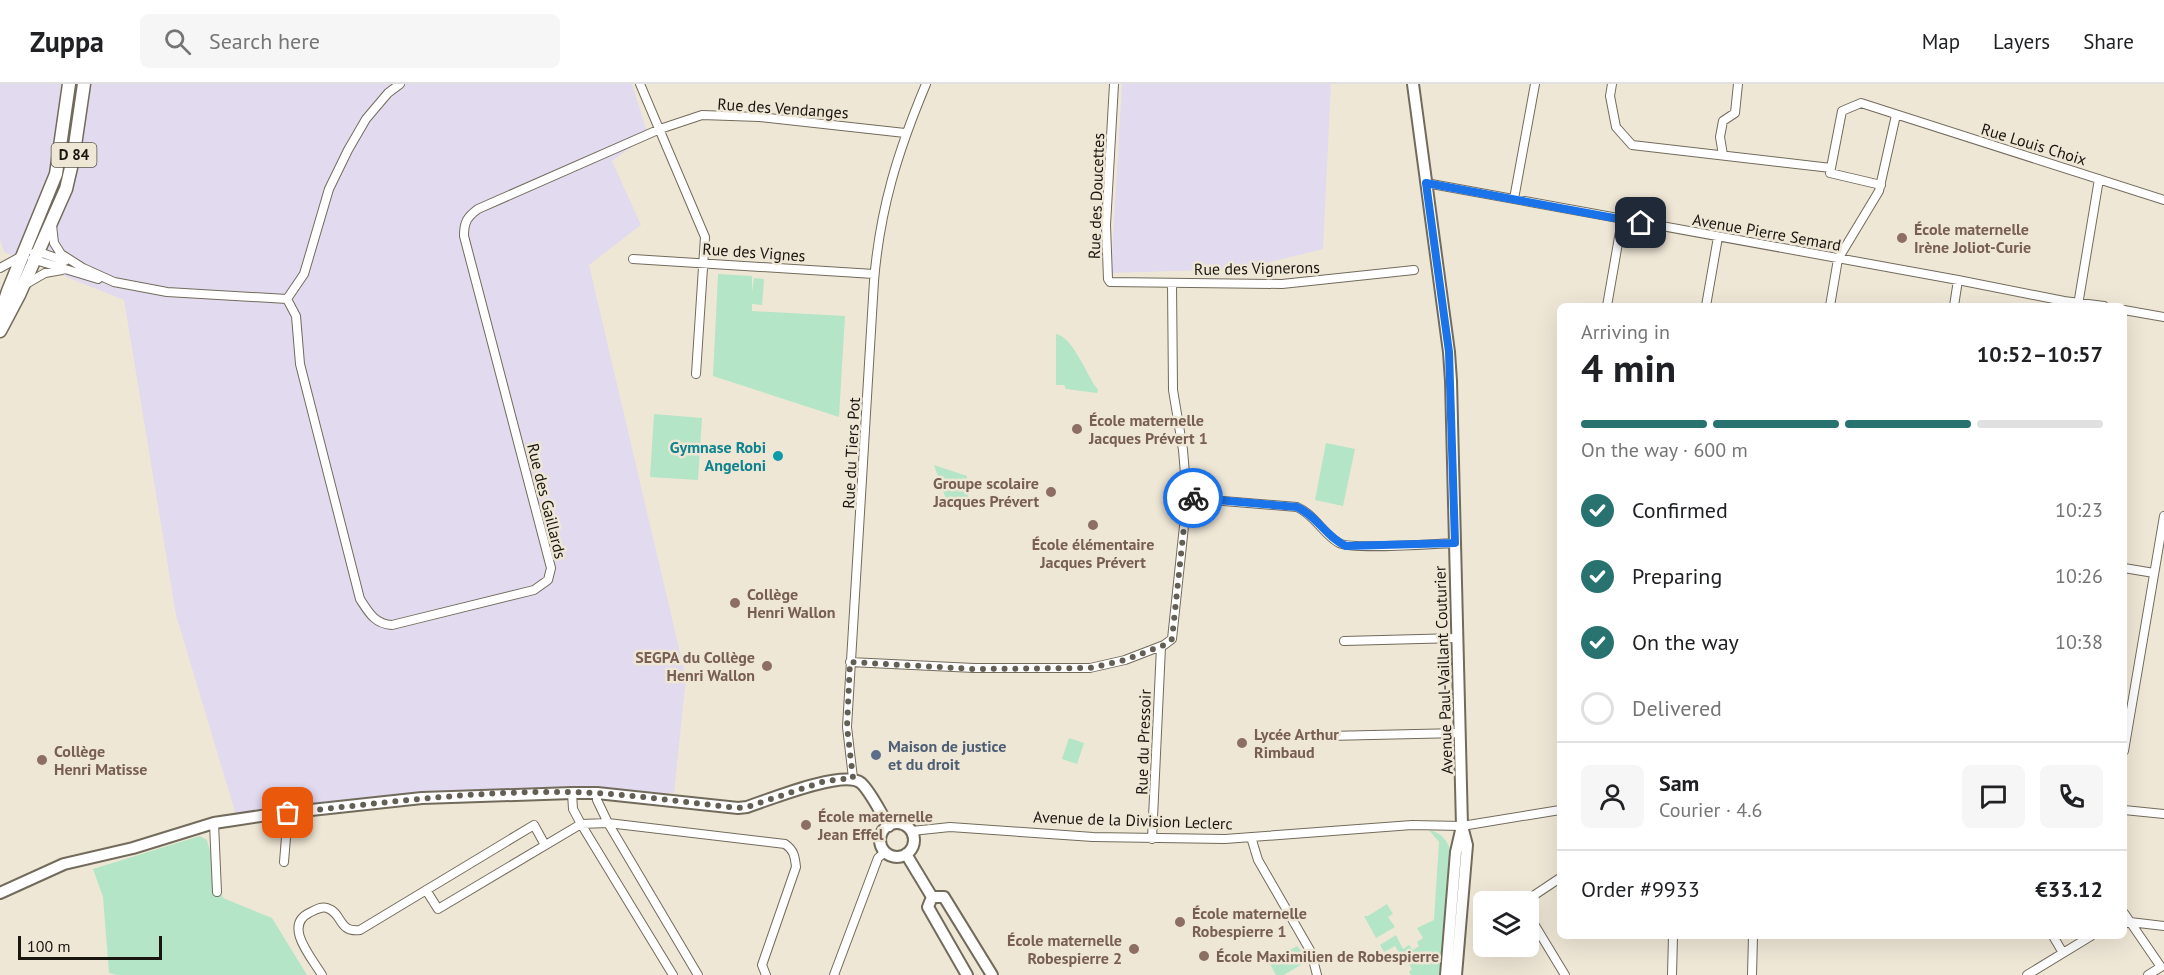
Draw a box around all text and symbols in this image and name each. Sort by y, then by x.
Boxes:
search box [140,14,560,68]
text: Zuppa [30,23,104,60]
icon: search [161,25,194,58]
text: Search here [209,27,320,55]
text: Map [1922,28,1960,55]
text: Layers [1993,28,2050,55]
text: Share [2083,28,2134,55]
street label: Rue des Vendanges [717,93,850,123]
street label: Rue Louis Choix [1979,118,2089,170]
street label: Rue des Doucettes [1084,132,1108,259]
road number: D 84 [52,143,97,167]
pin [1615,197,1666,248]
icon: home [1624,206,1657,239]
street label: Avenue Pierre Semard [1691,209,1843,255]
place label: École maternelle Irène Joliot-Curie [1914,219,2031,257]
marker: École maternelle Irène Joliot-Curie [1895,231,1909,245]
street label: Rue des Vignes [702,238,806,266]
street label: Rue des Vignerons [1194,257,1320,279]
text: Arriving in [1581,319,1670,345]
text: 10:52–10:57 [1977,340,2103,368]
text: 4 min [1581,342,1676,393]
street label: Rue du Tiers Pot [838,396,864,509]
place label: École maternelle Jacques Prévert 1 [1088,410,1208,448]
marker: École maternelle Jacques Prévert 1 [1070,422,1084,436]
place label: Gymnase Robi Angeloni [670,437,766,475]
text: On the way · 600 m [1581,437,1748,463]
street label: Rue des Gaillards [523,441,571,561]
marker: Gymnase Robi Angeloni [771,449,785,463]
courier [1163,468,1223,528]
place label: Groupe scolaire Jacques Prévert [932,473,1039,511]
icon: bike [1177,482,1210,515]
marker: Groupe scolaire Jacques Prévert [1044,485,1058,499]
icon: check [1581,494,1614,527]
text: Confirmed [1632,496,1728,524]
text: 10:23 [2055,497,2103,523]
marker: École élémentaire Jacques Prévert [1086,518,1100,532]
place label: École élémentaire Jacques Prévert [1032,534,1154,572]
icon: check [1581,560,1614,593]
text: Preparing [1632,562,1722,590]
text: 10:26 [2055,563,2103,589]
street label: Avenue Paul-Vaillant Couturier [1429,565,1457,775]
place label: Collège Henri Wallon [747,584,836,622]
marker: Collège Henri Wallon [728,596,742,610]
icon: check [1581,626,1614,659]
text: On the way [1632,628,1739,656]
text: 10:38 [2055,629,2103,655]
place label: SEGPA du Collège Henri Wallon [635,647,755,685]
marker: SEGPA du Collège Henri Wallon [760,659,774,673]
street label: Rue du Pressoir [1131,688,1155,795]
text: Delivered [1632,694,1722,722]
place label: Lycée Arthur Rimbaud [1254,724,1339,762]
place label: Maison de justice et du droit [888,736,1006,774]
marker: Lycée Arthur Rimbaud [1235,736,1249,750]
place label: Collège Henri Matisse [54,741,148,779]
marker: Maison de justice et du droit [869,748,883,762]
marker: Collège Henri Matisse [35,753,49,767]
button: person [1581,765,1644,828]
button: chat [1962,765,2025,828]
button: phone [2040,765,2103,828]
text: Sam [1659,769,1699,797]
pin [262,787,313,838]
icon: bag [271,796,304,829]
text: Courier · 4.6 [1659,797,1762,823]
place label: École maternelle Jean Effel [817,806,933,844]
street label: Avenue de la Division Leclerc [1033,807,1233,833]
marker: École maternelle Jean Effel [799,818,813,832]
text: Order #9933 [1581,875,1700,903]
text: €33.12 [2035,875,2103,903]
map controls [1473,891,1539,957]
button: layers [1473,891,1539,957]
place label: École maternelle Robespierre 1 [1192,903,1307,941]
marker: École maternelle Robespierre 1 [1173,915,1187,929]
place label: École maternelle Robespierre 2 [1007,930,1122,968]
scale bar [18,933,162,960]
text: 100 m [27,936,70,956]
marker: École maternelle Robespierre 2 [1127,942,1141,956]
place label: École Maximilien de Robespierre [1216,946,1439,966]
marker: École Maximilien de Robespierre [1197,949,1211,963]

